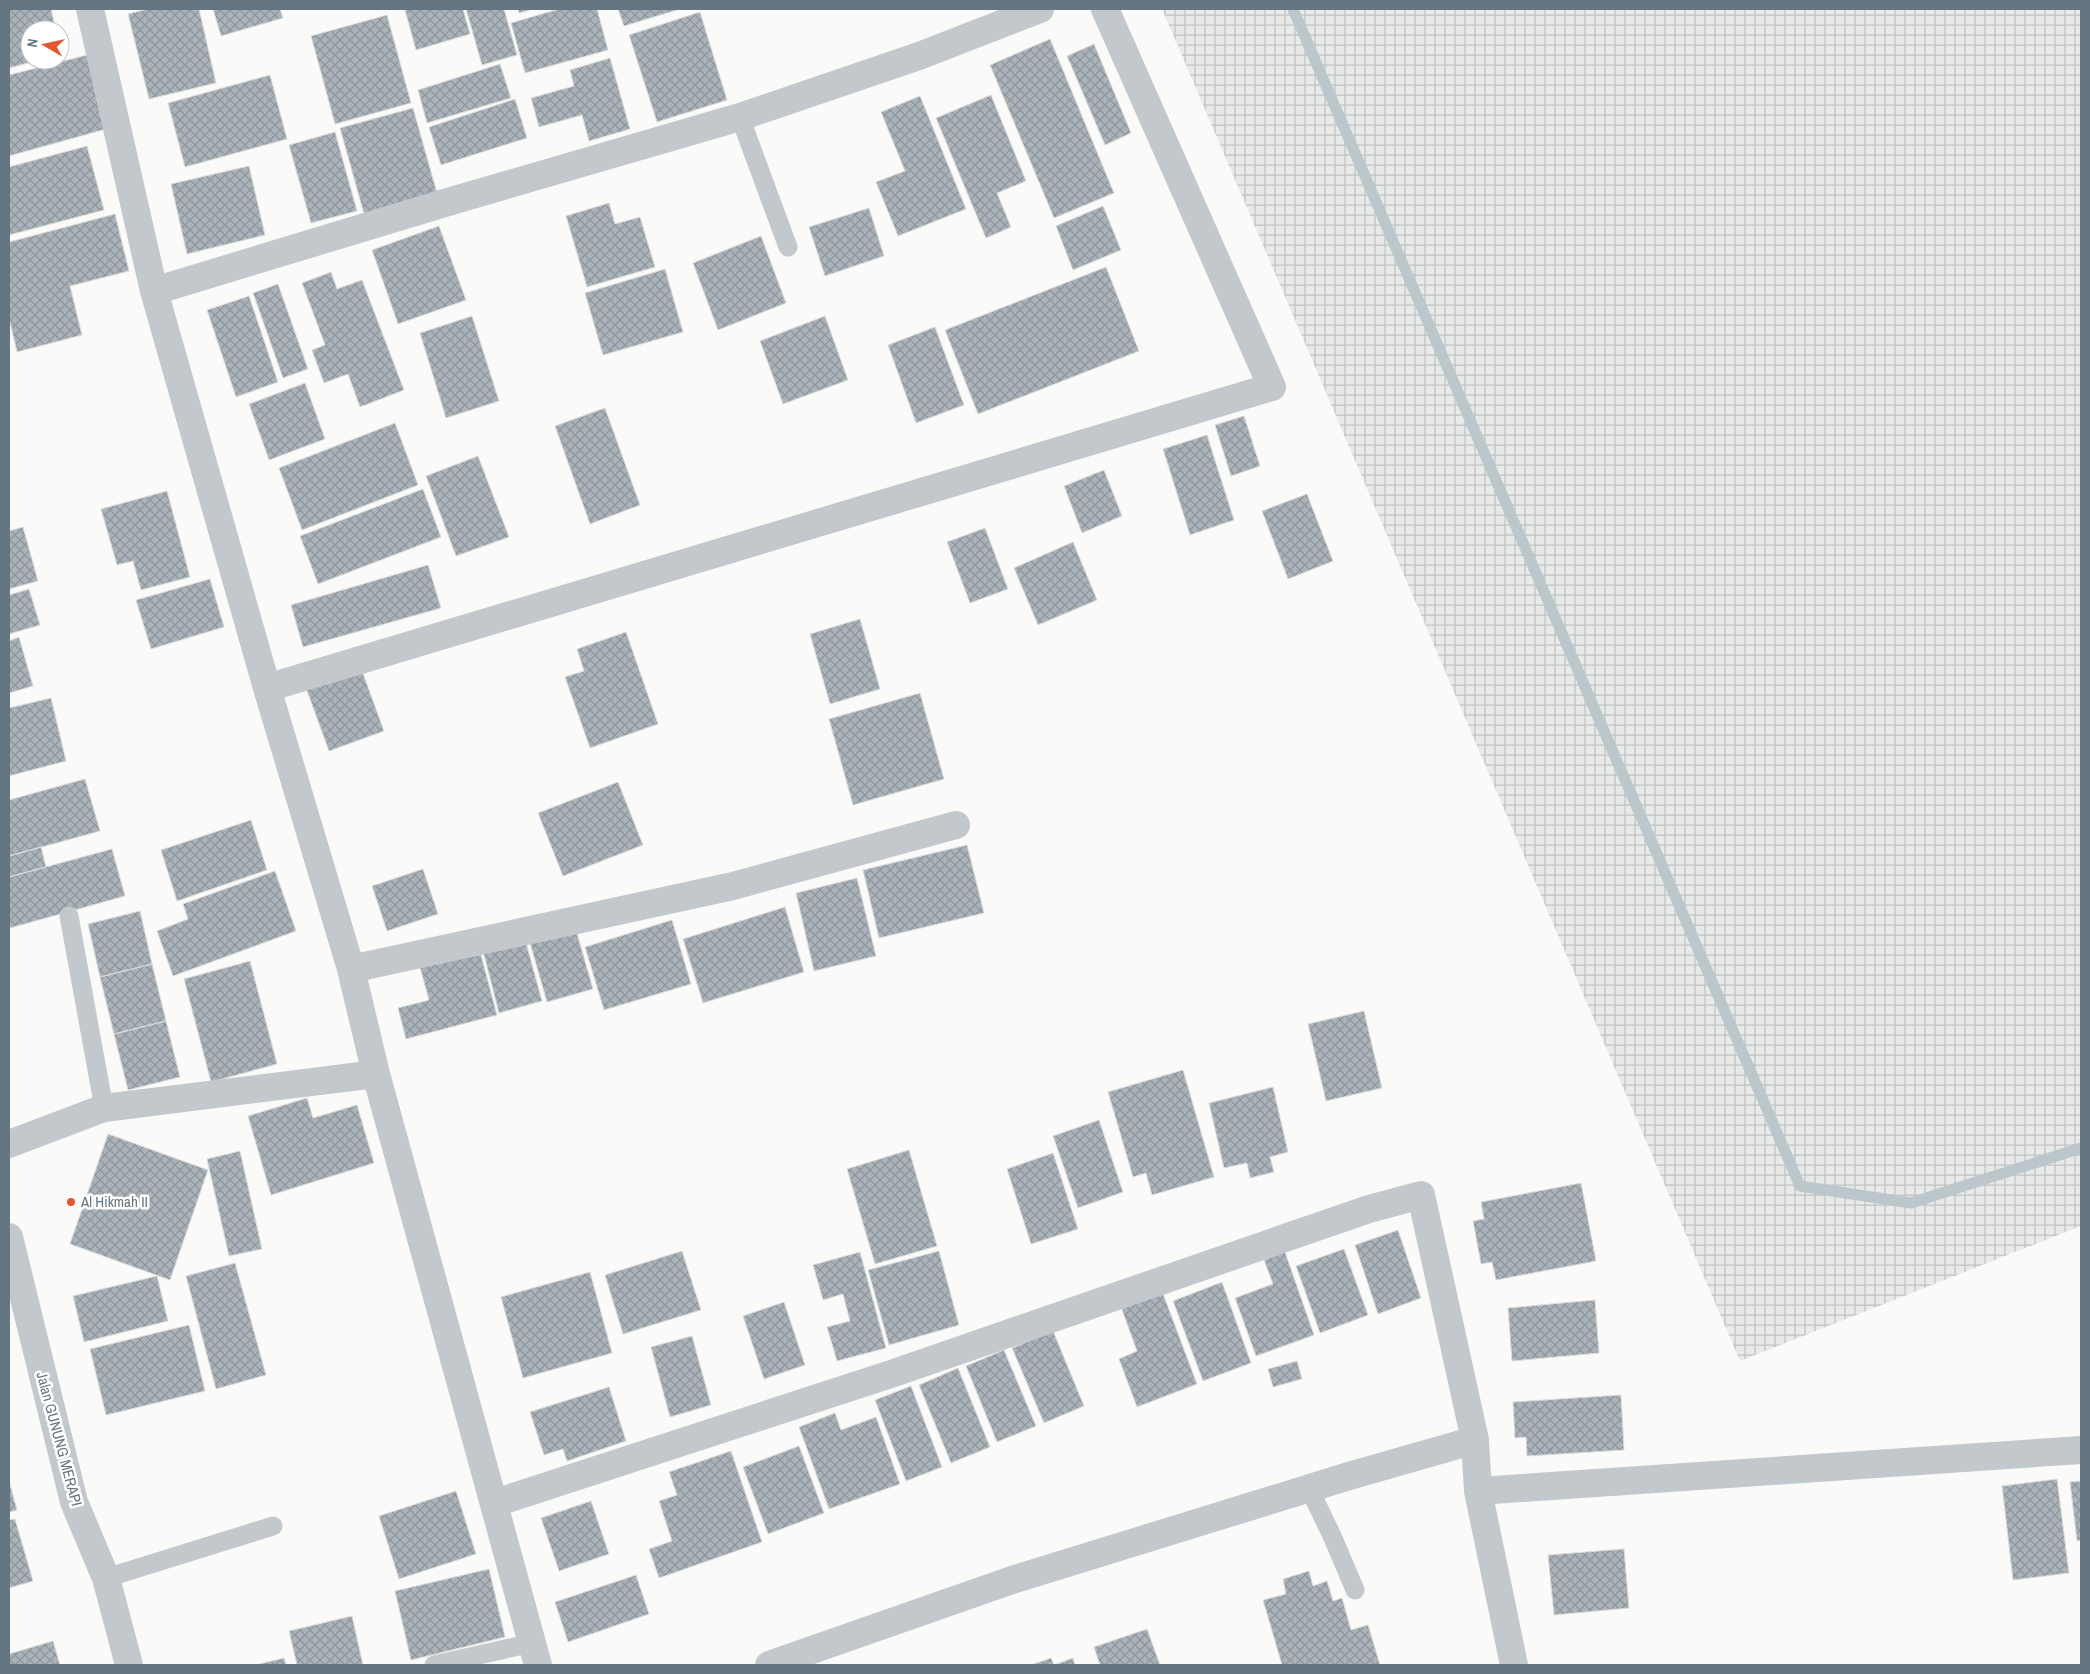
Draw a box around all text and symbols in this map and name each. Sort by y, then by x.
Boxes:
north arrow [20,20,70,70]
text: N [23,37,42,48]
place label: Al Hikmah II [80,1191,148,1212]
marker: Al Hikmah II [65,1196,77,1208]
street label: Jalan GUNUNG MERAPI [31,1369,87,1508]

